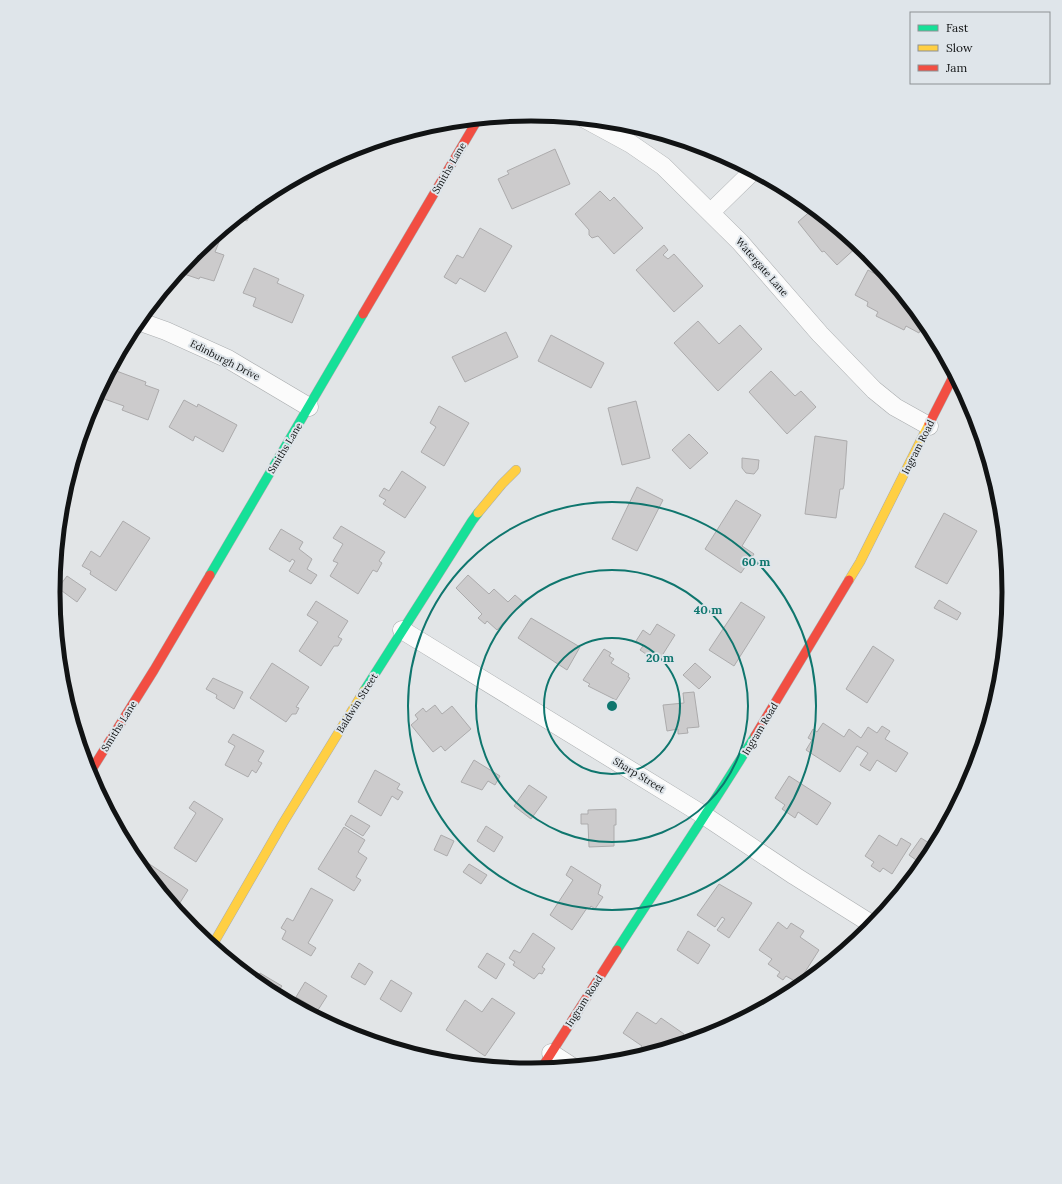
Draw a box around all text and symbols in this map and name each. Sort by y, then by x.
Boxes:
legend [910,12,1050,84]
text: Fast [946,20,969,35]
text: Slow [946,40,973,55]
text: Jam [945,60,967,75]
street label: Smiths Lane [429,139,469,196]
street label: Watergate Lane [733,235,791,299]
street label: Edinburgh Drive [188,337,263,383]
street label: Ingram Road [899,418,937,476]
street label: Smiths Lane [265,420,306,476]
text: 60 m [742,554,770,569]
text: 40 m [694,602,722,617]
text: 20 m [646,650,674,665]
street label: Baldwin Street [333,671,381,735]
street label: Smiths Lane [98,698,140,754]
centre of rings [605,699,619,713]
street label: Ingram Road [739,700,781,758]
street label: Sharp Street [611,754,667,796]
street label: Ingram Road [562,973,606,1029]

